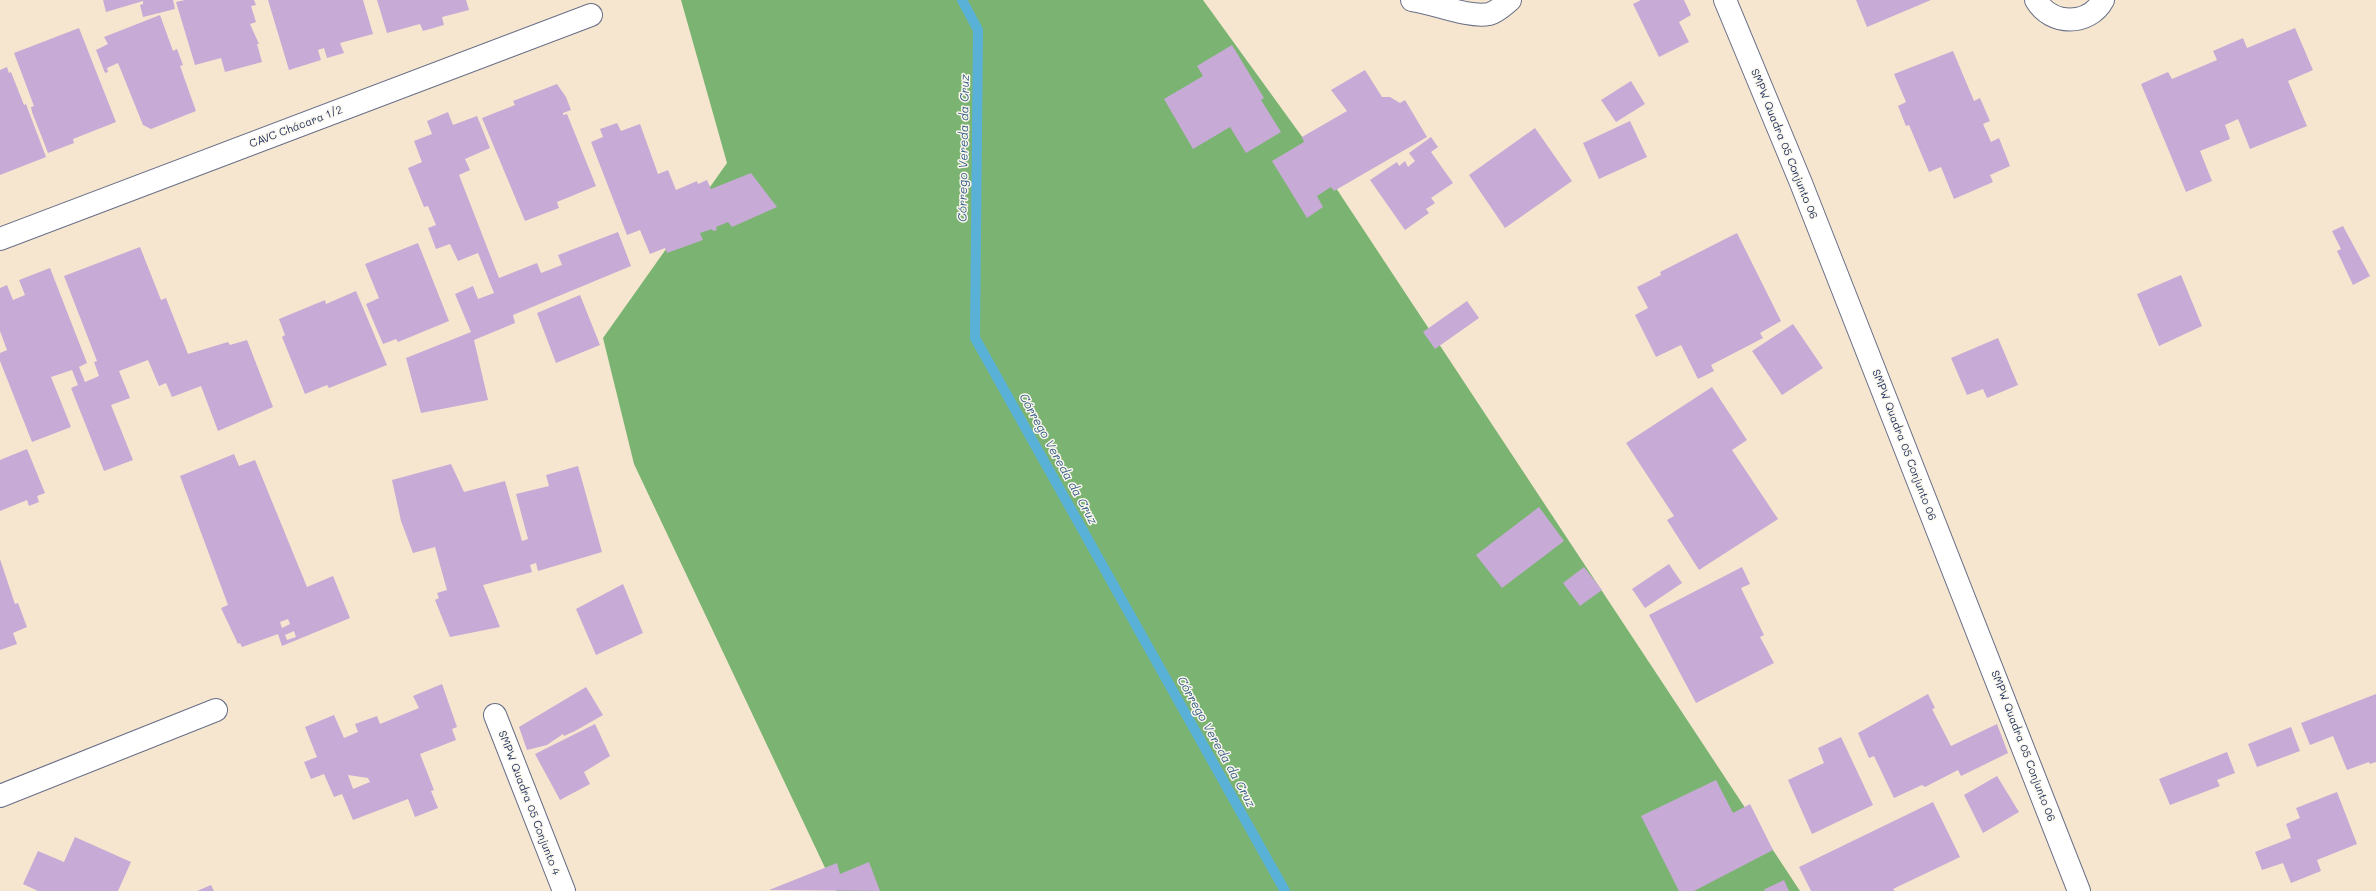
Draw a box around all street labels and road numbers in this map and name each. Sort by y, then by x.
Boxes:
street label: SMPW Quadra 05 Conjunto 06 [1748,67,1820,221]
street label: CAVC Chácara 1/2 [248,103,344,151]
street label: SMPW Quadra 05 Conjunto 06 [1869,368,1939,522]
street label: SMPW Quadra 05 Conjunto 06 [1988,669,2058,823]
street label: SMPW Quadra 05 Conjunto 4 [495,729,563,877]

